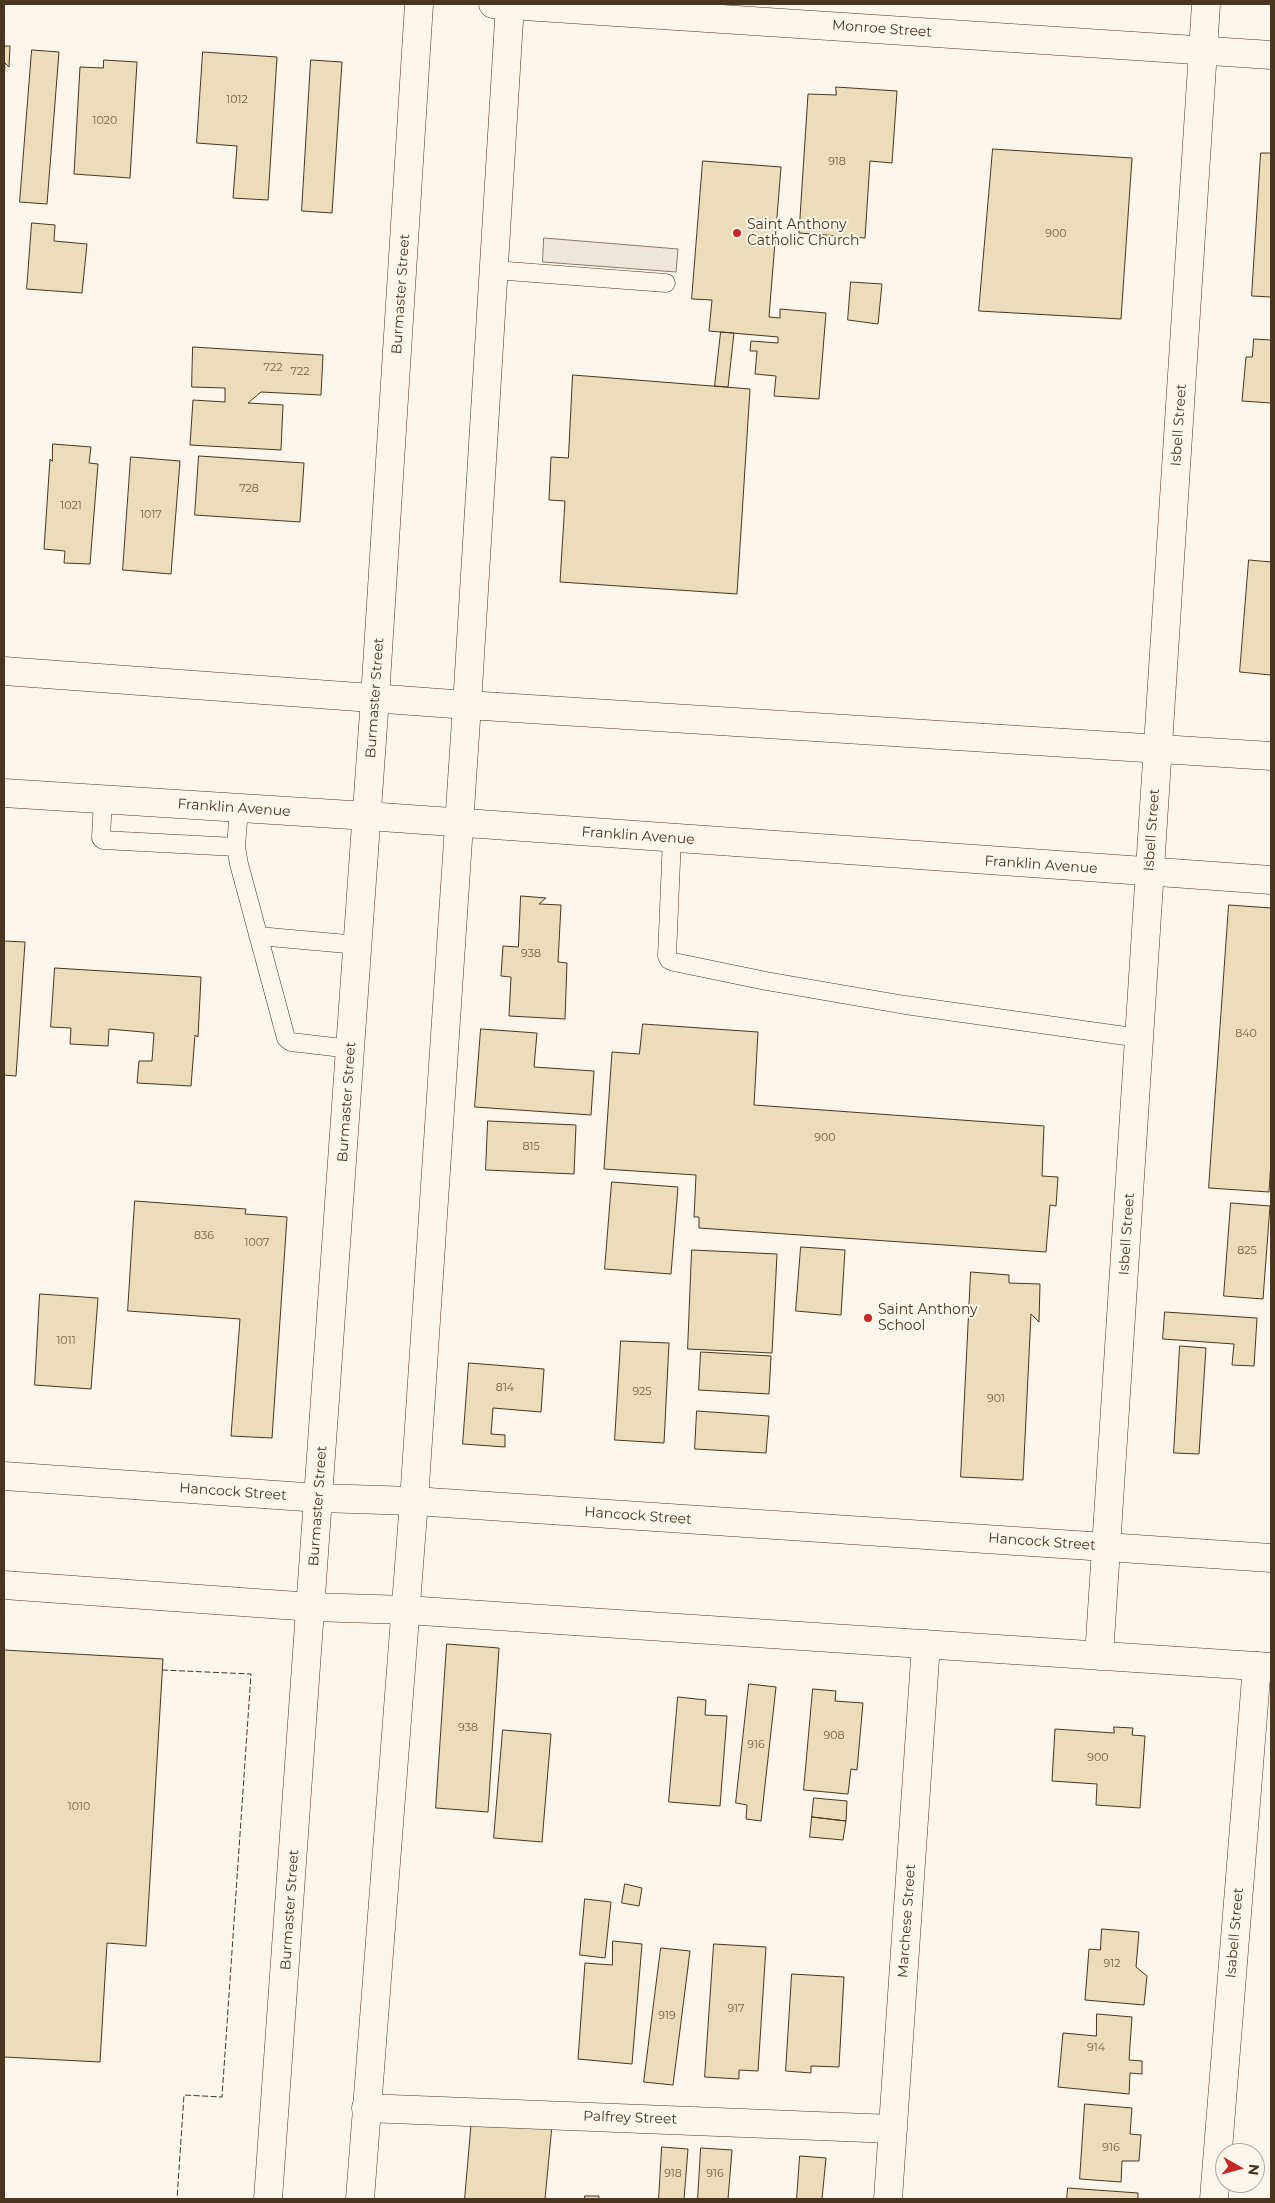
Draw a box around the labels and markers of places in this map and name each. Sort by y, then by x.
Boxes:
place label: Saint Anthony Catholic Church [747,217,860,250]
marker: Saint Anthony Catholic Church [731,227,743,239]
place label: Saint Anthony School [878,1302,978,1334]
marker: Saint Anthony School [862,1312,874,1324]

